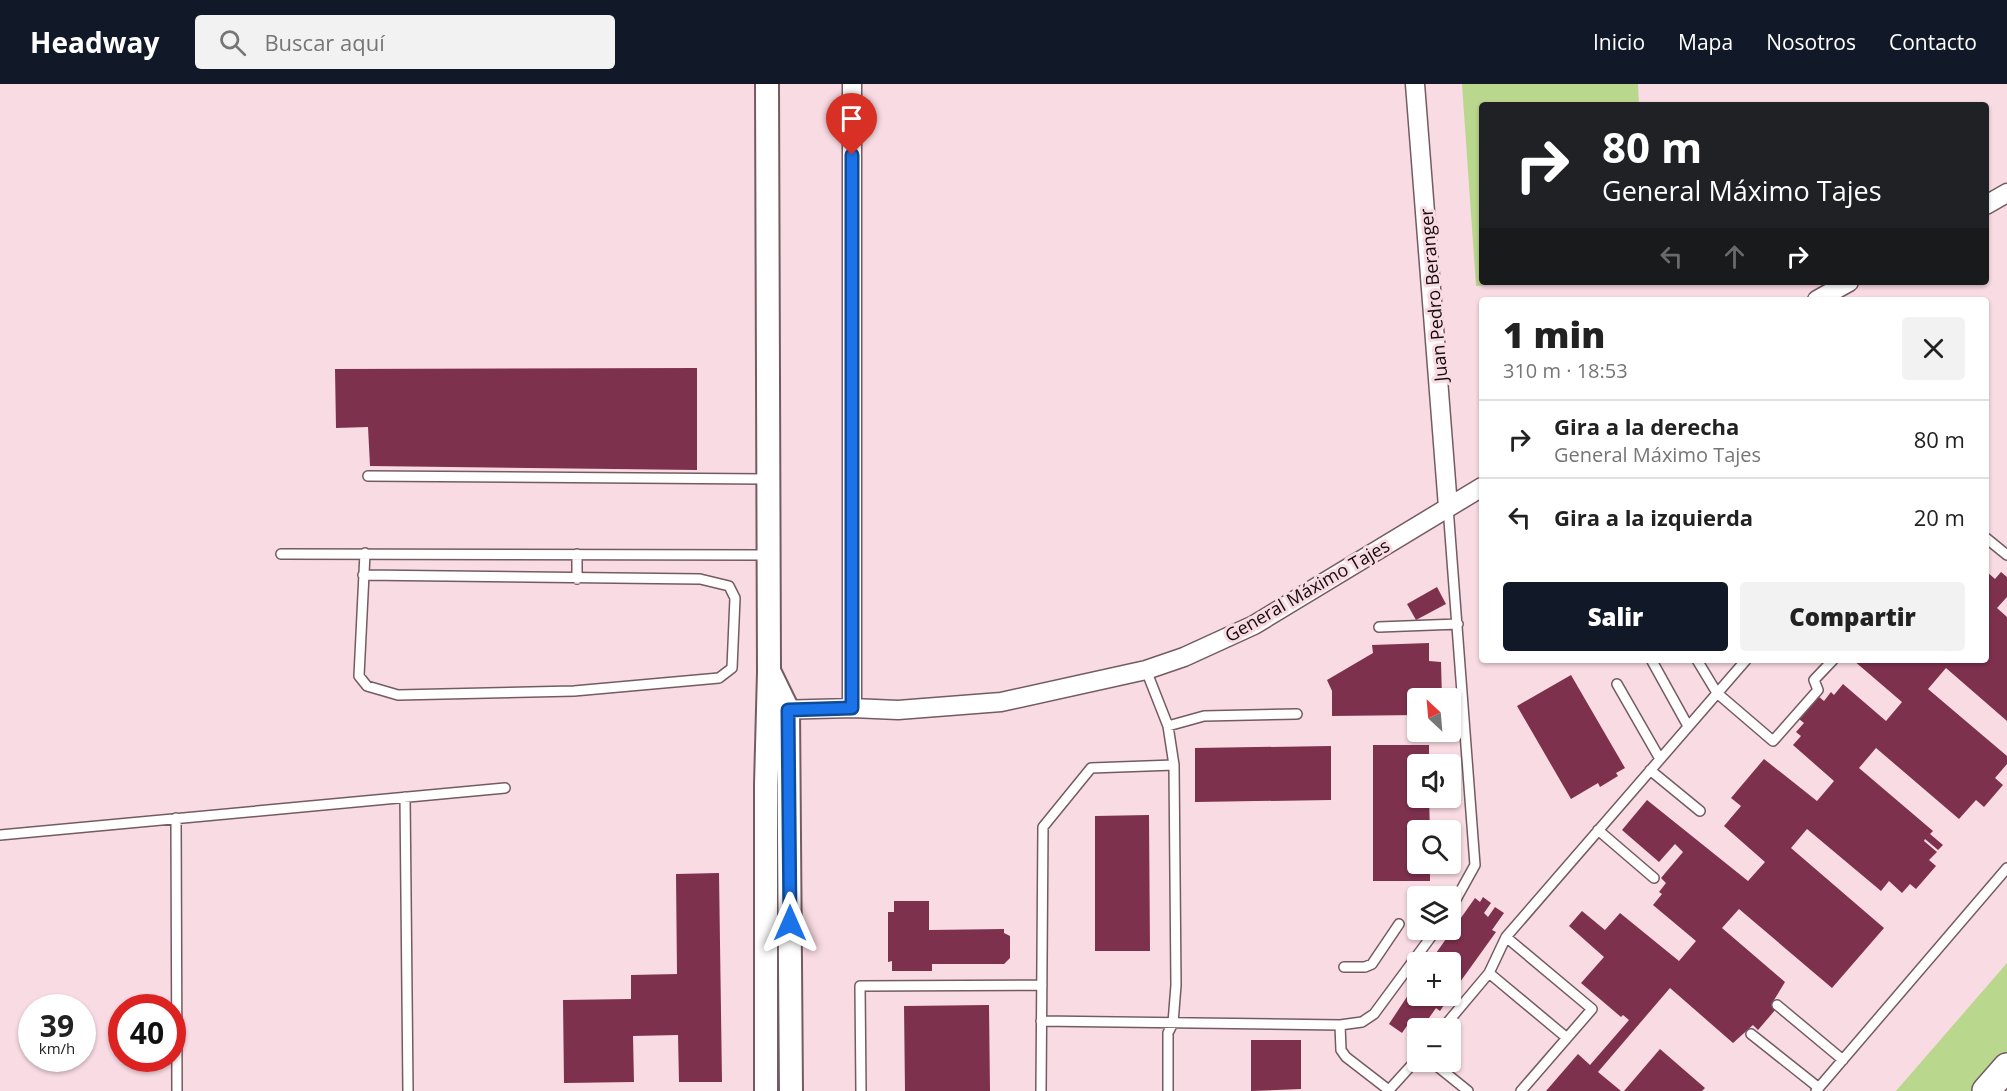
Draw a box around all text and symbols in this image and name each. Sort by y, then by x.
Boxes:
search box [195,15,615,69]
text: Headway [30,23,159,61]
icon: search [216,26,249,59]
text: Buscar aquí [264,27,385,57]
text: Inicio [1593,28,1645,56]
text: Mapa [1678,28,1733,56]
text: Nosotros [1766,28,1856,56]
text: Contacto [1889,28,1977,56]
pin [826,93,877,155]
icon: arrive [835,102,868,135]
text: 80 m [1602,118,1702,175]
icon: right [1503,126,1581,204]
text: General Máximo Tajes [1602,172,1882,209]
street label: Juan Pedro Beranger [1413,207,1453,385]
icon: left [1655,240,1688,273]
icon: ahead [1718,240,1751,273]
icon: right [1781,240,1814,273]
text: 1 min [1503,310,1605,359]
button: close [1902,317,1965,380]
text: 310 m · 18:53 [1503,357,1628,384]
text: Gira a la derecha [1554,411,1739,441]
icon: right [1503,423,1536,456]
text: 80 m [1914,424,1965,454]
text: General Máximo Tajes [1554,441,1761,468]
icon: left [1503,501,1536,534]
text: Gira a la izquierda [1554,502,1753,532]
text: 20 m [1914,502,1965,532]
street label: General Máximo Tajes [1220,533,1394,647]
button: Salir [1503,582,1728,651]
button: Compartir [1740,582,1965,651]
north arrow [1407,688,1461,742]
map controls [1407,688,1461,1072]
button: sound [1407,754,1461,808]
button: search [1407,820,1461,874]
button: layers [1407,886,1461,940]
position arrow [758,891,822,955]
button: + [1407,952,1461,1006]
speed limit sign: 40 [108,994,186,1072]
text: 39 [40,1005,74,1046]
button: − [1407,1018,1461,1072]
text: km/h [39,1038,75,1058]

